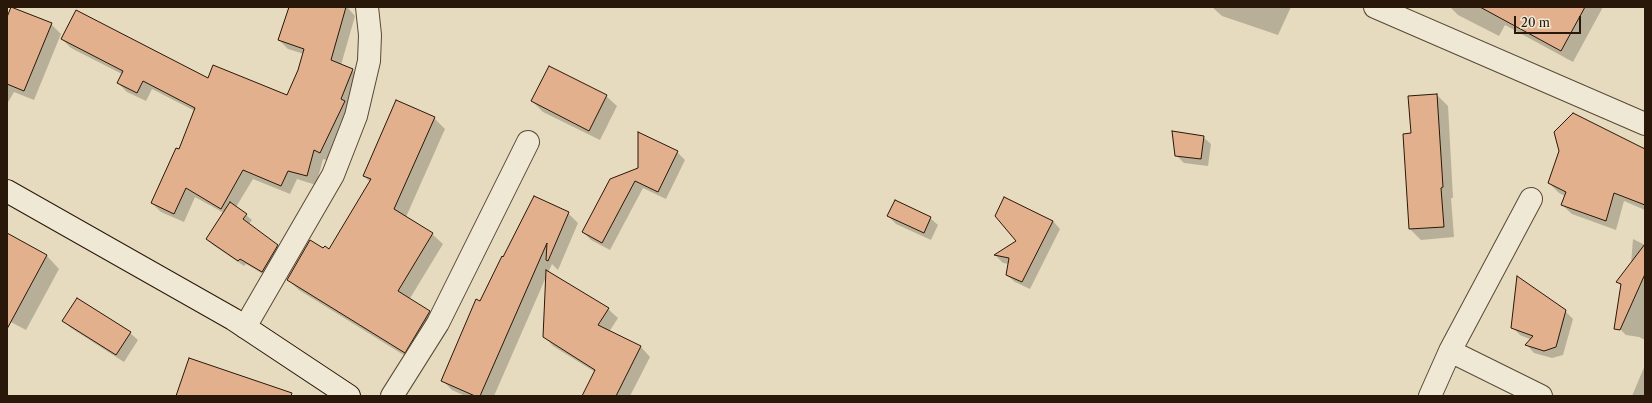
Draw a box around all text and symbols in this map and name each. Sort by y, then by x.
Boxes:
scale bar [1516,8,1583,34]
text: 20 m [1521,15,1550,30]

